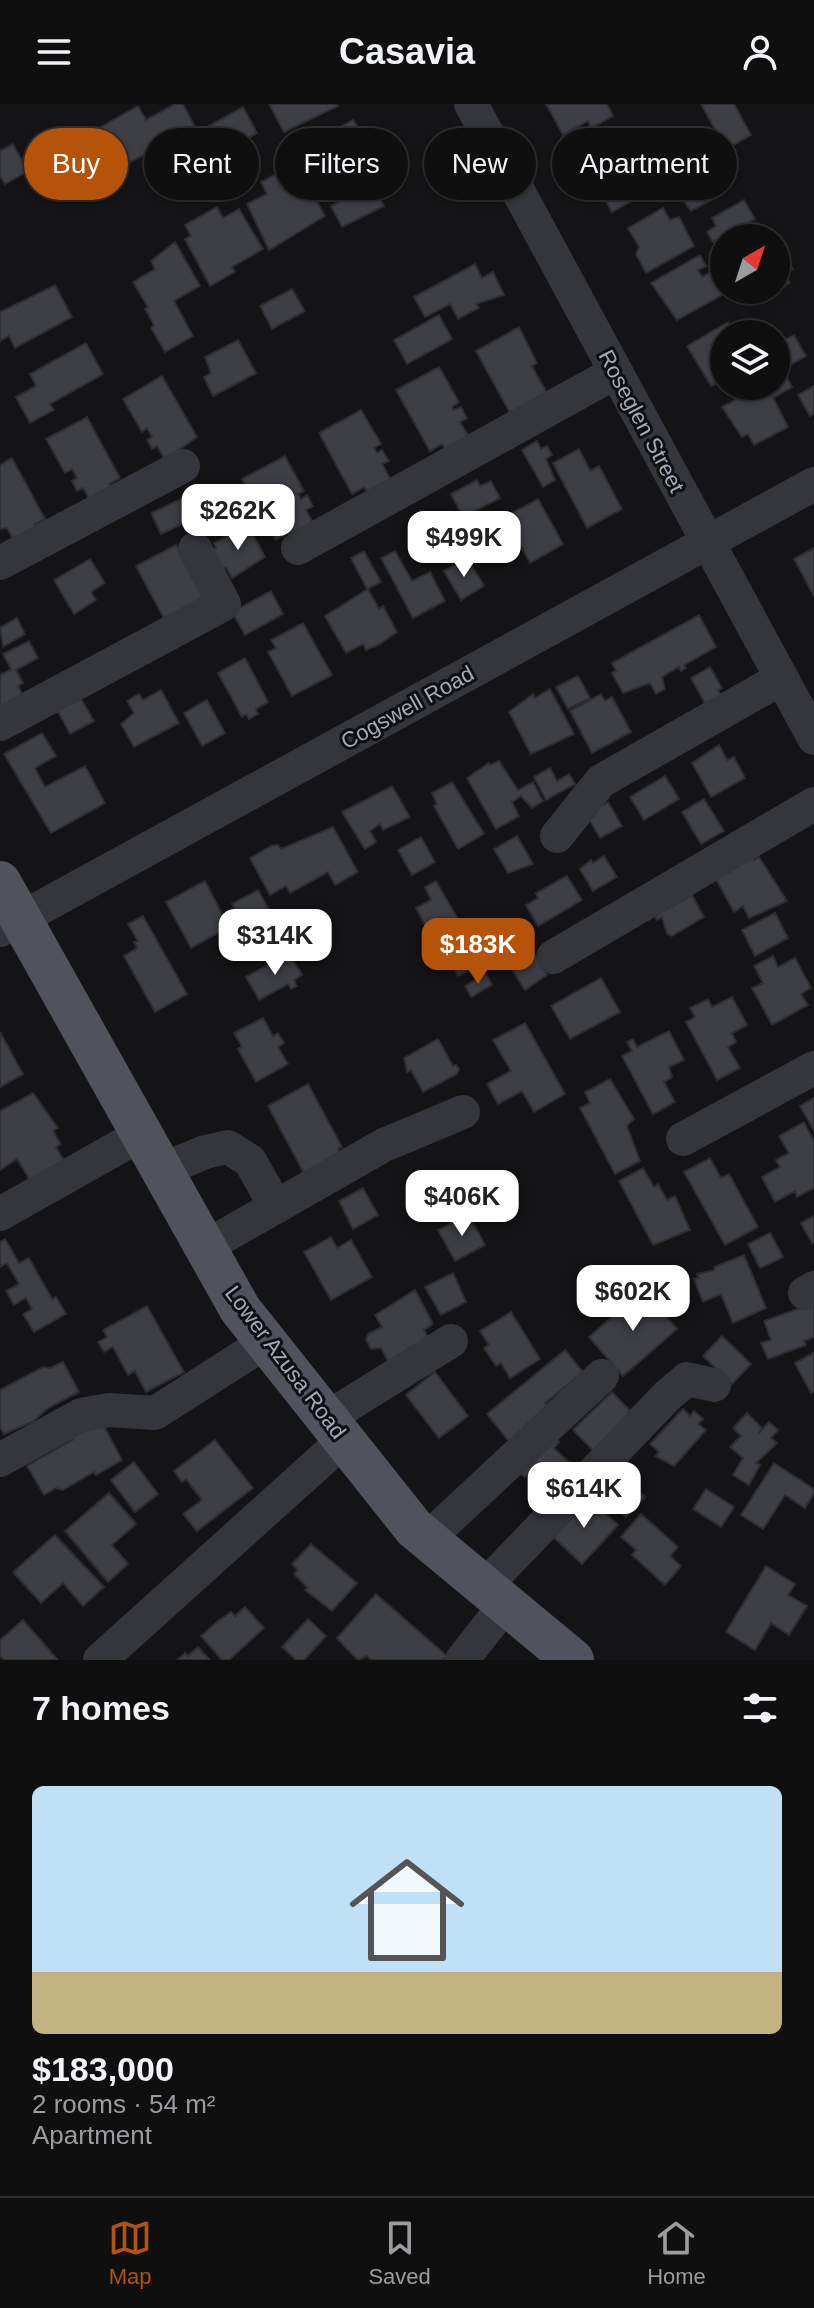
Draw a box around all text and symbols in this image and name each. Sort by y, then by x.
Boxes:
icon: menu [32,30,76,74]
icon: person [738,30,782,74]
text: Casavia [339,31,475,72]
chip: Buy [24,128,128,200]
chip: Rent [144,128,259,200]
chip: Filters [275,128,408,200]
chip: New [424,128,536,200]
chip: Apartment [552,128,737,200]
north arrow [710,224,790,304]
map controls [710,224,790,400]
button: layers [710,320,790,400]
street label: Roseglen Street [593,346,690,497]
pin: $262K [182,484,294,552]
text: $262K [200,495,276,525]
pin: $499K [408,511,520,579]
text: $499K [426,522,502,552]
street label: Cogswell Road [336,661,478,754]
pin: $314K [219,909,331,977]
pin: $183K [422,918,534,986]
text: $314K [237,920,313,950]
text: $183K [440,929,516,959]
pin: $406K [406,1170,518,1238]
text: $406K [424,1181,500,1211]
pin: $602K [577,1265,689,1333]
text: $602K [595,1276,671,1306]
street label: Lower Azusa Road [220,1281,351,1444]
pin: $614K [528,1462,640,1530]
text: $614K [546,1473,622,1503]
icon: filters [738,1686,782,1730]
text: 7 homes [32,1689,170,1727]
icon: home [335,1838,479,1982]
text: $183,000 [32,2050,174,2088]
text: 2 rooms · 54 m² [32,2089,216,2119]
text: Apartment [32,2120,152,2150]
tab: Map [108,2216,152,2290]
tab: Saved [368,2216,431,2290]
tab: Home [647,2216,706,2290]

